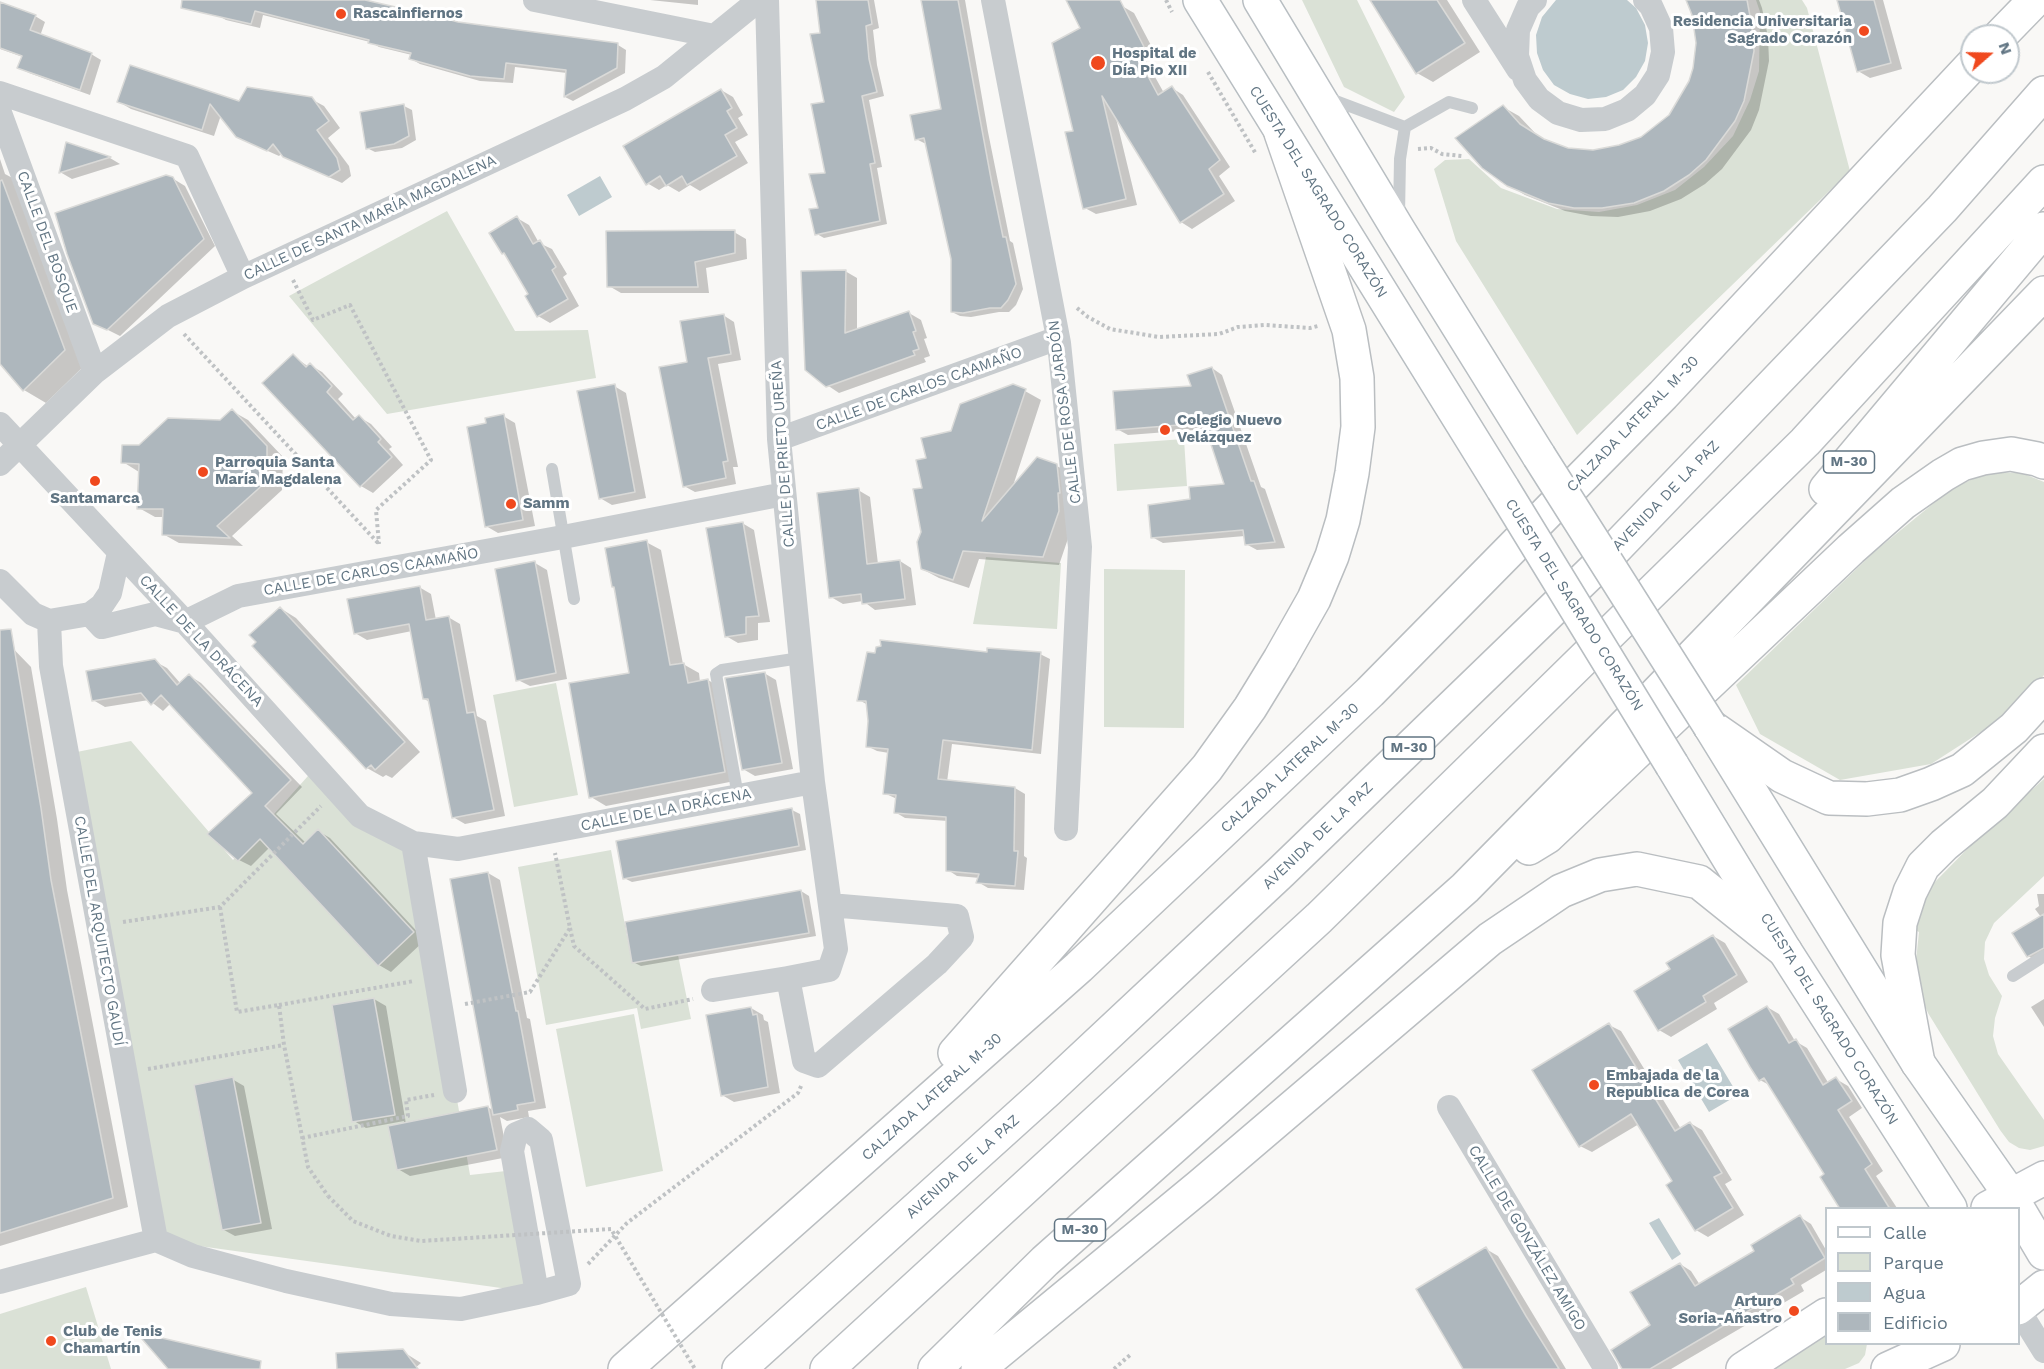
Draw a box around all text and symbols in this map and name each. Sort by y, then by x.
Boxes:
place label: Rascainfiernos [353,5,463,23]
marker: Rascainfiernos [334,7,348,21]
place label: Residencia Universitaria Sagrado Corazón [1673,13,1852,48]
marker: Residencia Universitaria Sagrado Corazón [1857,24,1871,38]
north arrow [1960,24,2020,84]
text: N [1995,40,2016,57]
place label: Hospital de Día Pio XII [1112,45,1196,80]
marker: Hospital de Día Pio XII [1089,54,1107,72]
street label: CUESTA DEL SAGRADO CORAZÓN [1245,83,1391,301]
street label: CALLE DE SANTA MARÍA MAGDALENA [241,151,499,285]
street label: CALLE DEL BOSQUE [13,169,81,315]
street label: CALLE DE ROSA JARDÓN [1045,319,1085,505]
street label: CALLE DE CARLOS CAAMAÑO [813,343,1025,435]
street label: CALZADA LATERAL M-30 [1563,352,1703,496]
street label: CALLE DE PRIETO UREÑA [767,360,799,548]
place label: Colegio Nuevo Velázquez [1177,412,1282,447]
marker: Colegio Nuevo Velázquez [1158,423,1172,437]
street label: AVENIDA DE LA PAZ [1609,437,1723,555]
road number: M-30 [1824,451,1874,473]
place label: Parroquia Santa María Magdalena [215,454,342,489]
marker: Parroquia Santa María Magdalena [196,465,210,479]
marker: Santamarca [88,474,102,488]
place label: Santamarca [50,490,140,508]
place label: Samm [523,495,570,513]
street label: CUESTA DEL SAGRADO CORAZÓN [1501,496,1647,714]
marker: Samm [504,497,518,511]
street label: CALLE DE CARLOS CAAMAÑO [262,544,480,600]
street label: CALLE DE LA DRÁCENA [135,571,267,711]
street label: CALZADA LATERAL M-30 [1217,699,1363,837]
road number: M-30 [1384,737,1434,759]
street label: AVENIDA DE LA PAZ [1259,779,1377,893]
street label: CALLE DE LA DRÁCENA [579,785,753,835]
street label: CALLE DEL ARQUITECTO GAUDÍ [70,815,128,1047]
street label: CUESTA DEL SAGRADO CORAZÓN [1756,910,1902,1128]
street label: CALZADA LATERAL M-30 [858,1029,1006,1165]
place label: Embajada de la Republica de Corea [1606,1067,1749,1102]
marker: Embajada de la Republica de Corea [1587,1078,1601,1092]
street label: AVENIDA DE LA PAZ [903,1111,1023,1223]
street label: CALLE DE GONZÁLEZ AMIGO [1464,1142,1590,1334]
legend [1825,1207,2020,1345]
road number: M-30 [1054,1219,1106,1241]
text: Calle [1883,1222,1927,1243]
text: Parque [1883,1252,1944,1273]
text: Agua [1883,1282,1926,1303]
place label: Arturo Soria-Añastro [1678,1293,1782,1328]
marker: Arturo Soria-Añastro [1787,1304,1801,1318]
text: Edificio [1883,1312,1948,1333]
place label: Club de Tenis Chamartín [63,1323,162,1358]
marker: Club de Tenis Chamartín [44,1334,58,1348]

